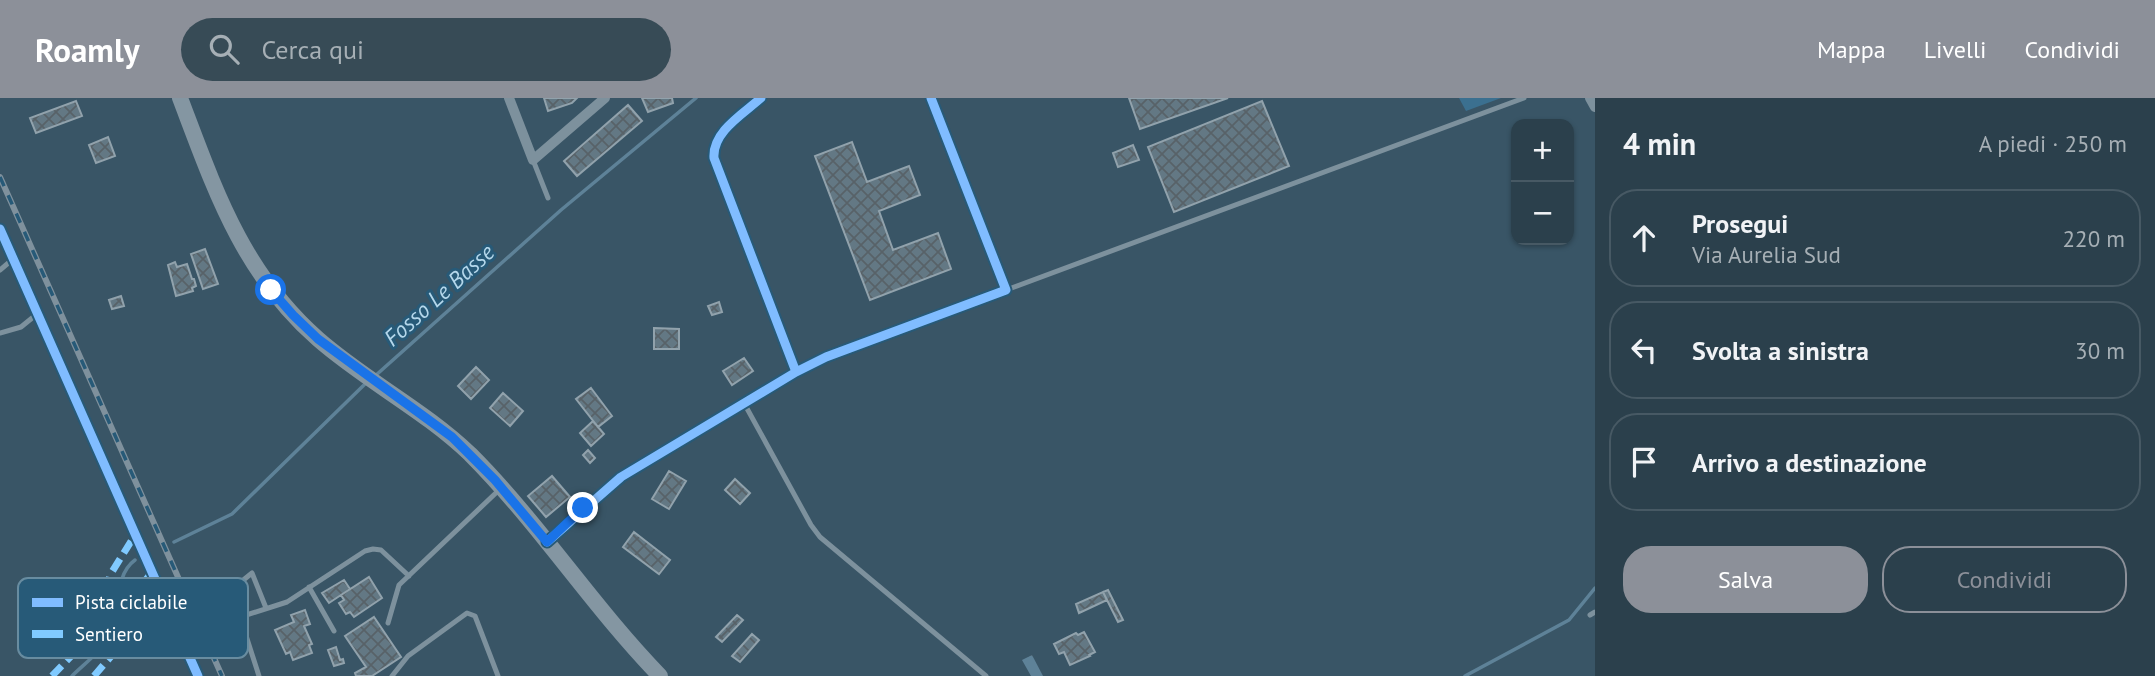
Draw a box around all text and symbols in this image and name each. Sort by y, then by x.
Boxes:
search box [181,18,671,81]
text: Roamly [35,28,139,71]
icon: search [205,30,243,68]
text: Cerca qui [261,33,364,66]
text: Mappa [1817,34,1886,65]
text: Livelli [1924,34,1986,65]
text: Condividi [2024,34,2120,65]
map controls [1511,119,1574,245]
button: + [1511,119,1574,182]
text: 4 min [1623,124,1696,163]
text: A piedi · 250 m [1979,129,2127,158]
button: − [1511,182,1574,245]
text: Prosegui [1692,207,1788,240]
icon: ahead [1625,219,1663,257]
text: 220 m [2063,224,2125,253]
water label: Fosso Le Basse [377,237,500,352]
text: Via Aurelia Sud [1692,240,1841,269]
route start [255,274,286,305]
icon: left [1625,331,1663,369]
text: Svolta a sinistra [1692,334,1869,367]
text: 30 m [2075,336,2125,365]
icon: arrive [1625,443,1663,481]
text: Arrivo a destinazione [1692,446,1927,479]
route end [567,492,598,523]
button: Salva [1623,546,1868,613]
button: Condividi [1882,546,2127,613]
legend [18,578,248,658]
text: Pista ciclabile [75,590,187,614]
text: Sentiero [75,622,143,646]

